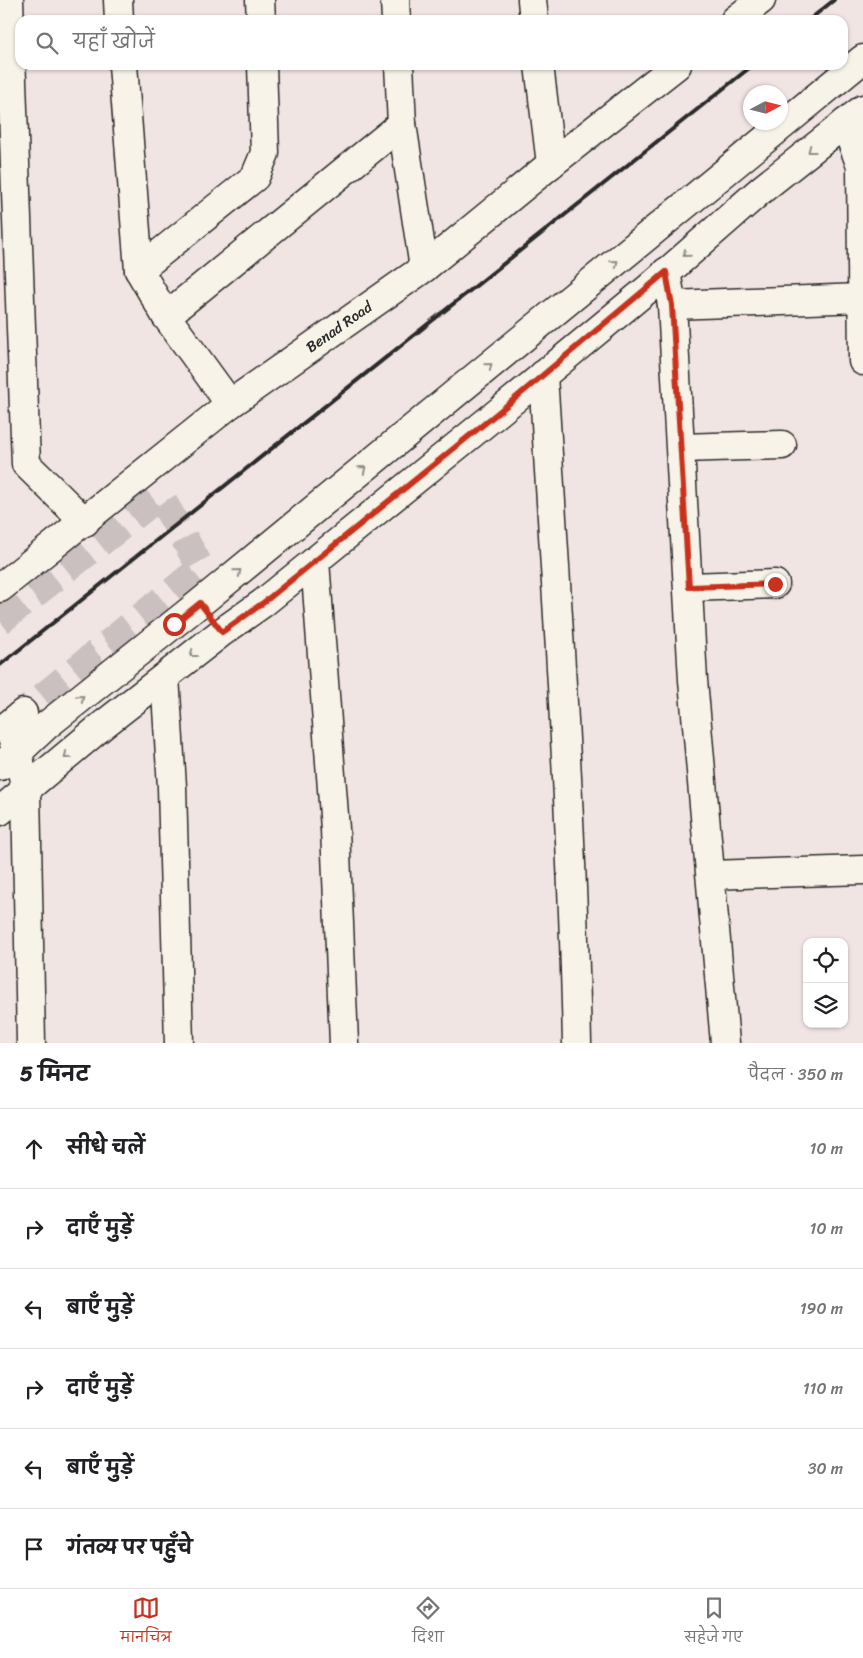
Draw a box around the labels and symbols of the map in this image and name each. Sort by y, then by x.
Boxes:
north arrow [743,85,788,130]
one-way arrow [808,145,817,153]
one-way arrow [683,249,692,258]
one-way arrow [609,259,618,268]
street label: Benad Road [300,294,379,360]
one-way arrow [483,363,492,371]
one-way arrow [357,466,366,474]
one-way arrow [232,568,241,577]
route end [764,573,787,596]
route start [163,613,186,636]
one-way arrow [190,649,199,658]
one-way arrow [76,694,85,703]
one-way arrow [63,750,72,759]

